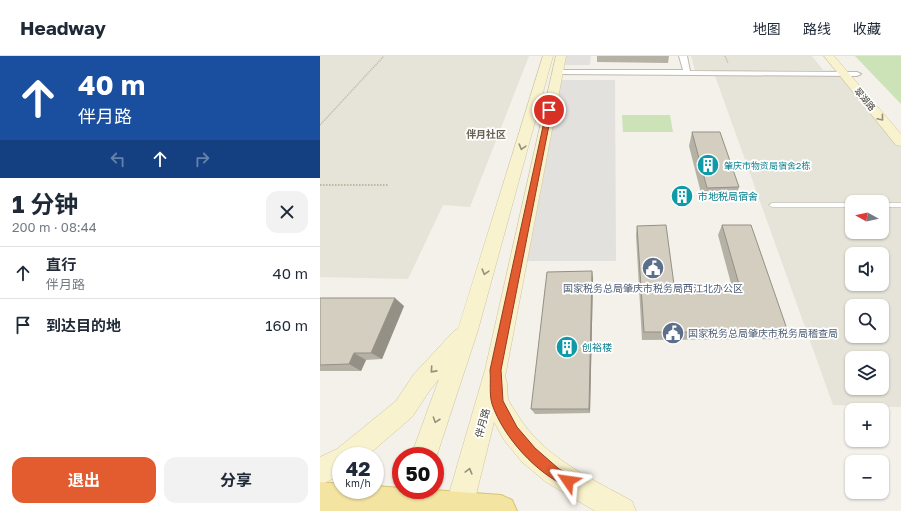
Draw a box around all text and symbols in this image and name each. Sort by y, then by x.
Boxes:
text: Headway [20,16,106,39]
text: 地图 [753,20,781,37]
text: 路线 [803,20,831,37]
text: 收藏 [853,20,881,37]
text: 40 m [78,68,145,101]
icon: ahead [12,72,64,124]
street label: 翠湖路 [852,85,878,113]
pin [532,93,566,127]
icon: arrive [538,99,560,121]
text: 伴月路 [78,105,132,127]
one-way arrow [877,113,884,121]
district label: 伴月社区 [466,128,506,140]
one-way arrow [518,143,527,150]
icon: left [107,148,129,170]
icon: ahead [149,148,171,170]
icon: right [191,148,213,170]
building icon: 肇庆市物资局宿舍2栋 [695,152,721,178]
place label: 肇庆市物资局宿舍2栋 [724,160,810,171]
building icon: 市地税局宿舍 [669,183,695,209]
text: 1 分钟 [12,189,78,218]
place label: 市地税局宿舍 [698,190,758,202]
button: close [266,191,308,233]
north arrow [845,195,889,239]
map controls [845,195,889,499]
text: 200 m · 08:44 [12,219,97,235]
button: sound [845,247,889,291]
text: 直行 [46,255,76,273]
public building icon: 国家税务总局肇庆市税务局西江北办公区 [640,255,666,281]
icon: ahead [12,262,34,284]
text: 40 m [273,264,308,282]
one-way arrow [481,268,490,275]
text: 伴月路 [46,276,85,292]
place label: 国家税务总局肇庆市税务局西江北办公区 [563,282,743,294]
button: search [845,299,889,343]
icon: arrive [12,314,34,336]
text: 到达目的地 [46,316,121,334]
text: 160 m [265,316,308,334]
public building icon: 国家税务总局肇庆市税务局稽查局 [660,320,686,346]
place label: 国家税务总局肇庆市税务局稽查局 [688,327,838,339]
building icon: 创裕楼 [554,334,580,360]
place label: 创裕楼 [582,341,612,353]
button: layers [845,351,889,395]
one-way arrow [430,365,437,373]
button: + [845,403,889,447]
street label: 伴月路 [472,407,492,439]
one-way arrow [433,416,441,423]
speed limit sign: 50 [392,447,444,499]
button: − [845,455,889,499]
text: 42 [346,456,370,480]
button: 退出 [12,457,156,503]
button: 分享 [164,457,308,503]
position arrow [547,460,589,502]
one-way arrow [464,467,473,474]
text: km/h [345,477,371,489]

